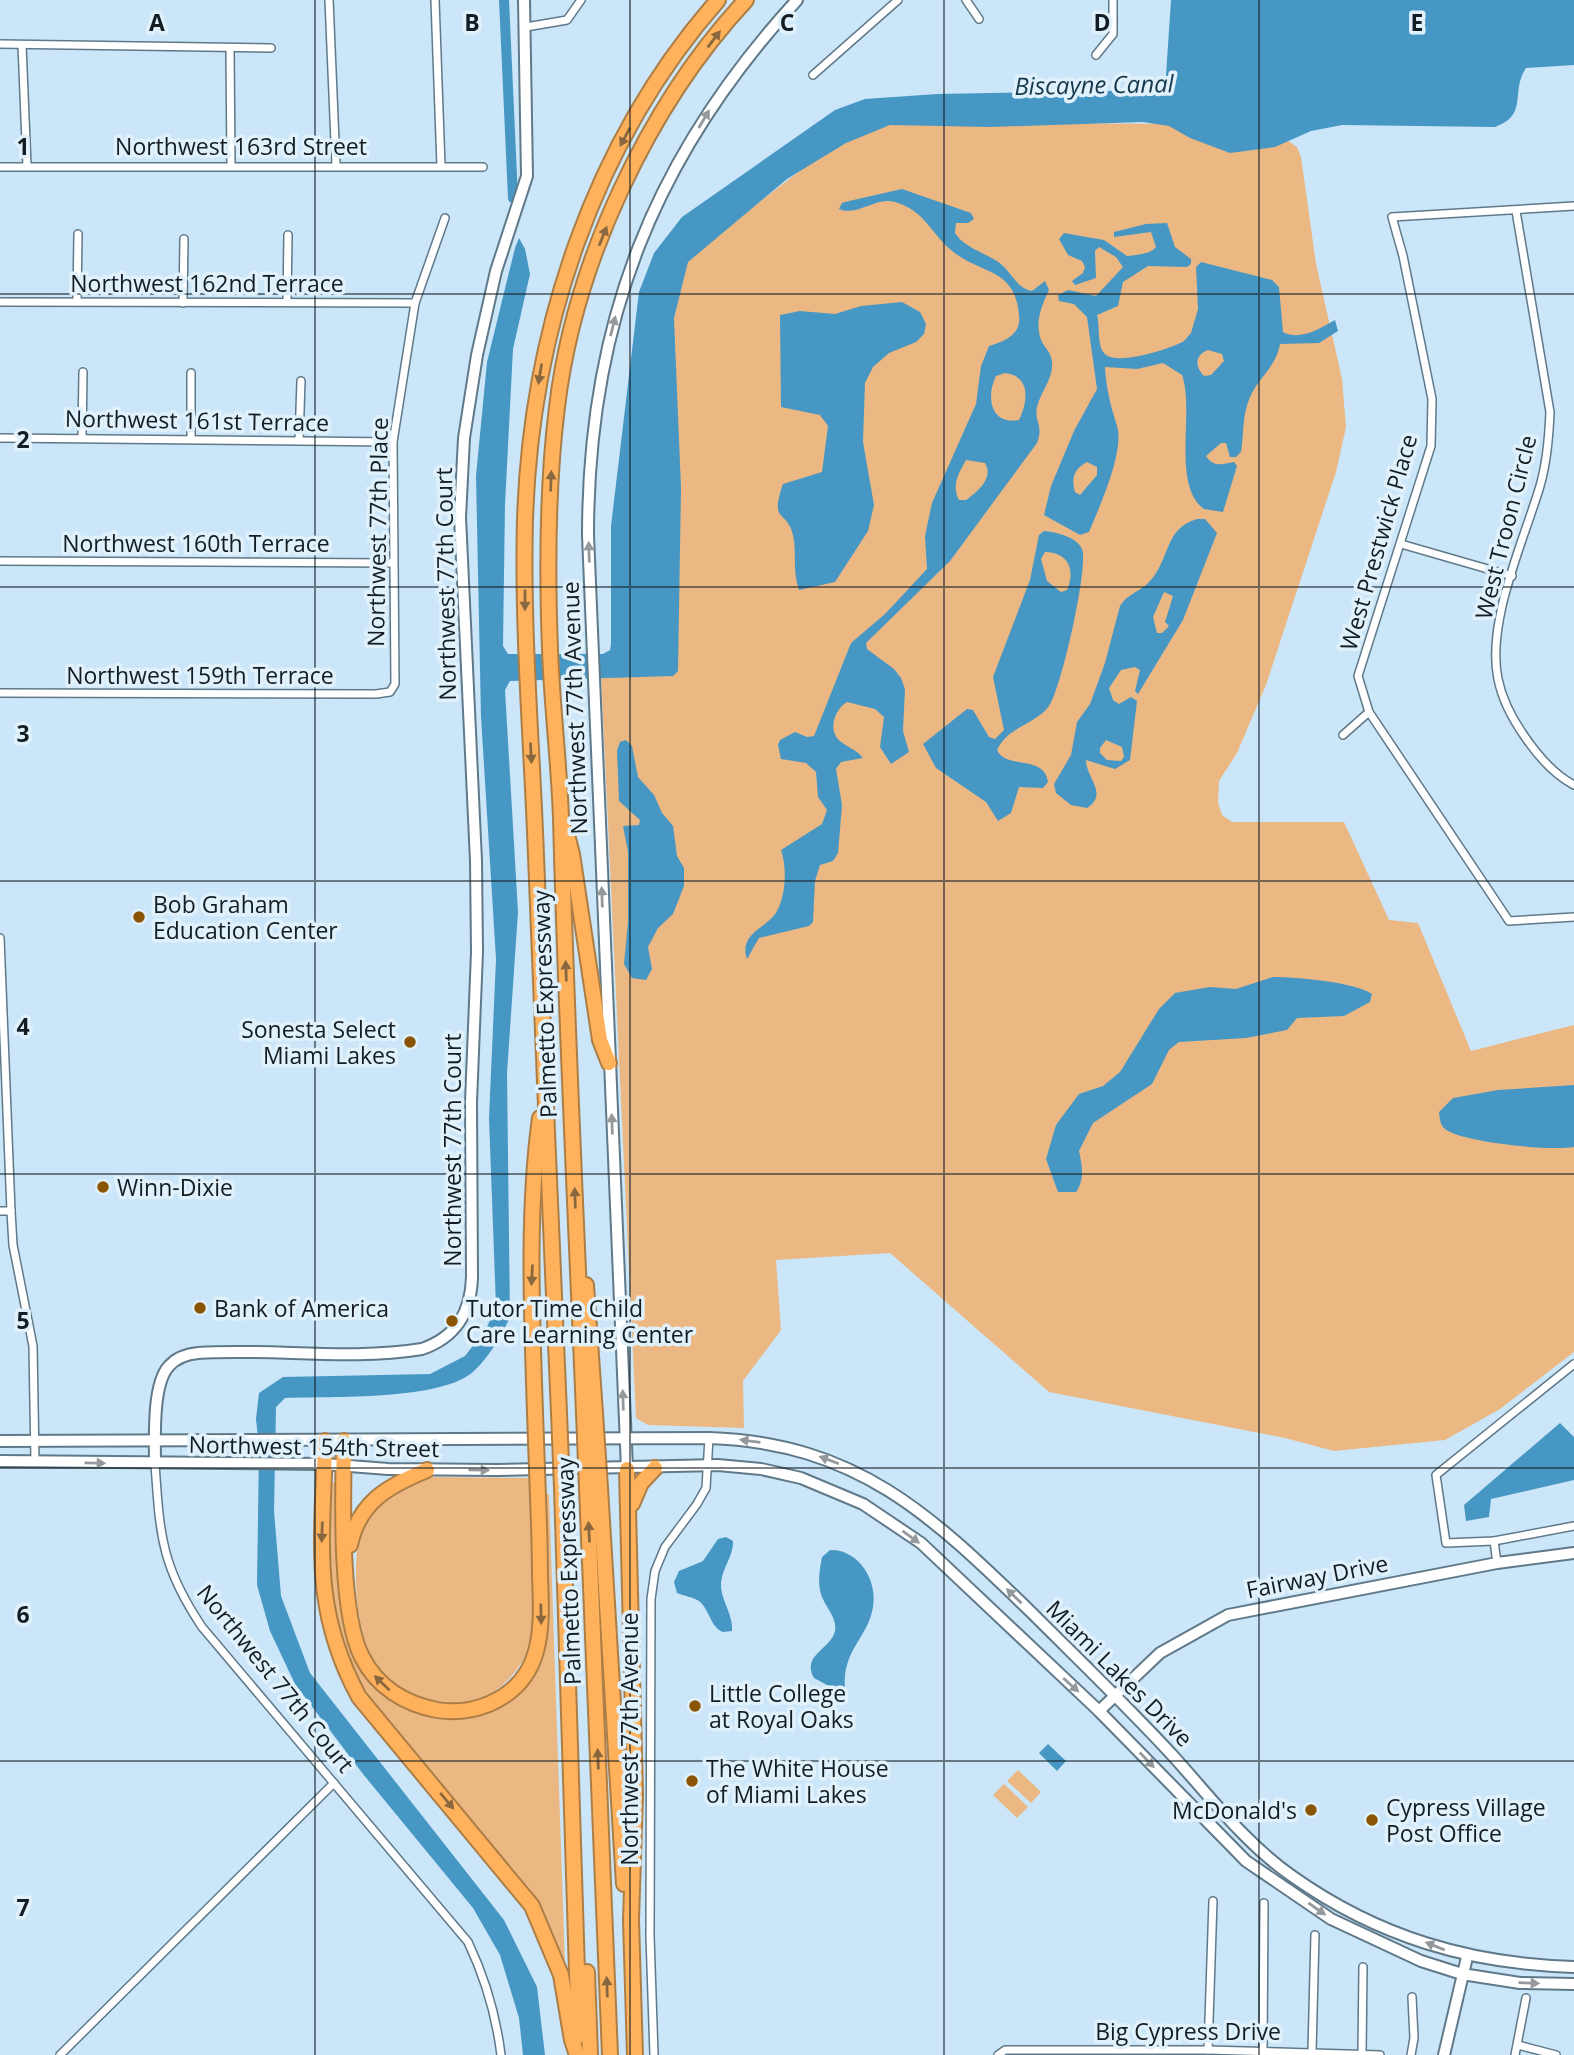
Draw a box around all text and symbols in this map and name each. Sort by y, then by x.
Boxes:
text: A [149,6,165,38]
text: B [464,6,480,38]
text: C [780,6,794,38]
text: D [1093,6,1111,38]
text: E [1411,6,1423,38]
one-way arrow [707,30,722,48]
water label: Biscayne Canal [1014,66,1175,102]
one-way arrow [697,109,710,128]
one-way arrow [619,128,631,148]
text: 1 [16,130,30,162]
street label: Northwest 163rd Street [115,130,367,162]
one-way arrow [597,225,608,246]
street label: Northwest 162nd Terrace [70,267,344,299]
one-way arrow [608,315,619,337]
one-way arrow [534,363,545,385]
street label: Northwest 161st Terrace [65,402,329,438]
street label: Northwest 77th Place [359,417,395,647]
text: 2 [16,423,30,455]
street label: West Prestwick Place [1332,430,1424,654]
street label: West Troon Circle [1467,432,1543,622]
street label: Northwest 77th Court [427,467,463,701]
one-way arrow [546,470,557,492]
street label: Northwest 160th Terrace [62,527,330,559]
one-way arrow [583,540,594,562]
street label: Northwest 77th Avenue [554,581,594,835]
one-way arrow [519,590,531,612]
street label: Northwest 159th Terrace [66,659,334,691]
text: 3 [16,717,30,749]
one-way arrow [526,742,537,764]
one-way arrow [597,885,608,907]
place label: Bob Graham Education Center [153,888,338,946]
street label: Palmetto Expressway [524,889,564,1119]
marker: Bob Graham Education Center [131,909,147,925]
one-way arrow [560,959,571,981]
text: 4 [16,1010,30,1042]
place label: Sonesta Select Miami Lakes [241,1013,396,1071]
street label: Northwest 77th Court [436,1033,468,1267]
marker: Sonesta Select Miami Lakes [402,1034,418,1050]
one-way arrow [606,1113,617,1135]
place label: Winn-Dixie [117,1171,233,1203]
marker: Winn-Dixie [95,1179,111,1195]
one-way arrow [569,1187,580,1209]
one-way arrow [527,1264,538,1286]
place label: Bank of America [214,1292,389,1324]
place label: Tutor Time Child Care Learning Center [466,1292,694,1350]
marker: Bank of America [192,1300,208,1316]
text: 5 [16,1304,30,1336]
marker: Tutor Time Child Care Learning Center [444,1313,460,1329]
one-way arrow [617,1389,628,1411]
street label: Northwest 154th Street [188,1428,440,1464]
one-way arrow [739,1436,761,1447]
one-way arrow [818,1455,839,1466]
street label: Palmetto Expressway [548,1456,588,1686]
one-way arrow [84,1457,106,1468]
one-way arrow [468,1464,490,1476]
one-way arrow [316,1521,327,1543]
one-way arrow [583,1521,594,1543]
one-way arrow [902,1529,920,1543]
street label: Fairway Drive [1243,1547,1391,1605]
street label: Northwest 77th Court [190,1577,362,1779]
one-way arrow [1006,1588,1023,1605]
street label: Miami Lakes Drive [1040,1593,1200,1753]
text: 6 [16,1598,30,1630]
one-way arrow [536,1603,547,1625]
street label: Northwest 77th Avenue [613,1612,645,1866]
one-way arrow [374,1675,391,1692]
place label: Little College at Royal Oaks [709,1677,854,1735]
one-way arrow [1062,1677,1079,1692]
marker: Little College at Royal Oaks [687,1698,703,1714]
one-way arrow [593,1748,604,1770]
one-way arrow [1138,1751,1155,1767]
place label: The White House of Miami Lakes [706,1752,889,1810]
marker: The White House of Miami Lakes [684,1773,700,1789]
place label: Cypress Village Post Office [1386,1791,1546,1849]
one-way arrow [439,1792,454,1809]
place label: McDonald's [1172,1794,1297,1826]
marker: McDonald's [1303,1802,1319,1818]
marker: Cypress Village Post Office [1364,1812,1380,1828]
text: 7 [16,1891,30,1923]
one-way arrow [1308,1902,1326,1916]
one-way arrow [1424,1941,1445,1952]
one-way arrow [602,1976,613,1998]
one-way arrow [1518,1978,1540,1989]
street label: Big Cypress Drive [1095,2015,1281,2047]

